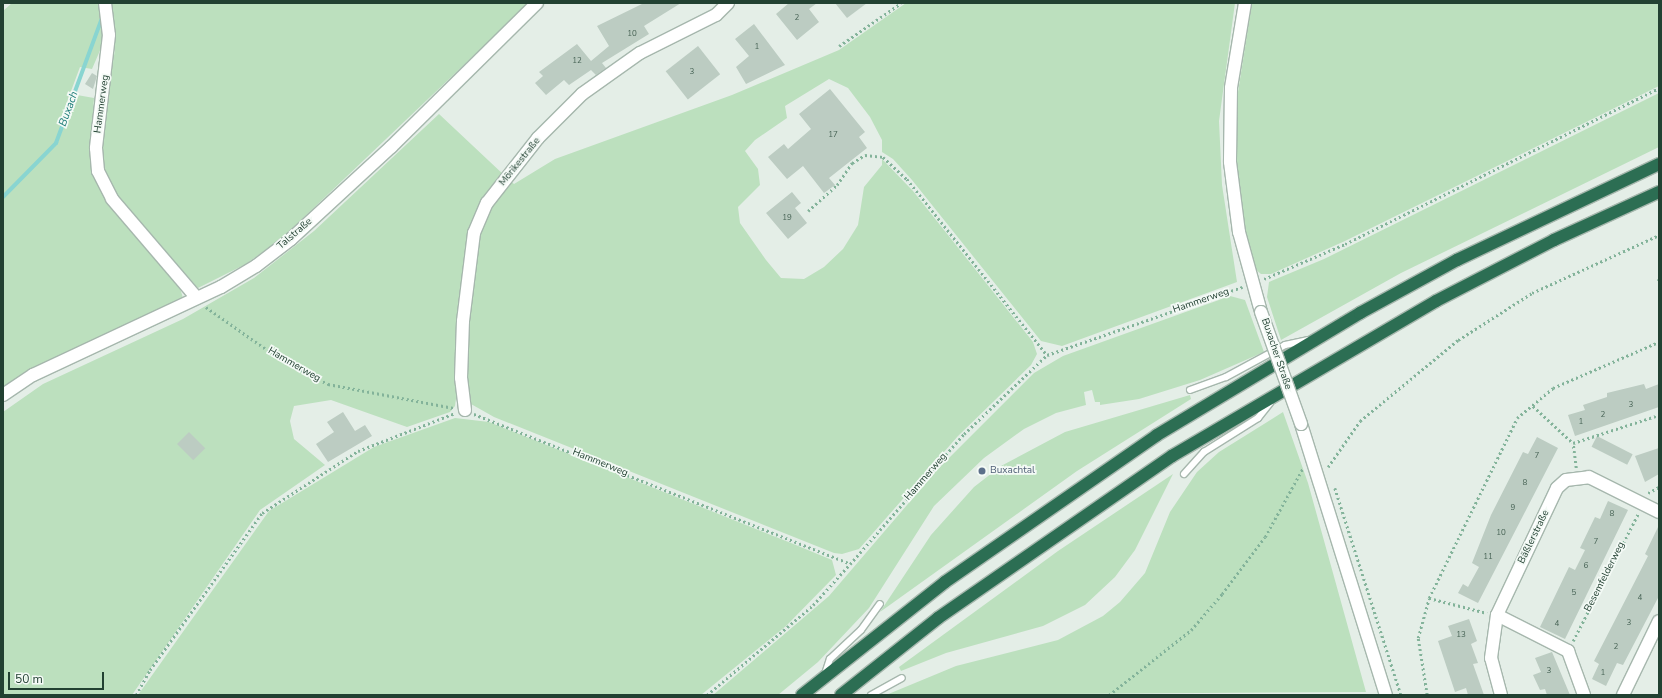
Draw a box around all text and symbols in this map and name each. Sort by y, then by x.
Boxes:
house number: 2 [795,13,799,23]
house number: 10 [627,29,637,39]
house number: 1 [755,42,759,52]
house number: 12 [572,56,582,66]
house number: 3 [690,67,694,77]
street label: Hammerweg [92,74,112,134]
water label: Buxach [57,90,81,128]
house number: 17 [828,130,838,140]
street label: Mörikestraße [497,135,543,189]
house number: 19 [782,213,792,223]
street label: Talstraße [275,216,315,252]
street label: Hammerweg [1171,286,1231,316]
street label: Buxacher Straße [1258,317,1294,391]
street label: Hammerweg [266,345,322,385]
house number: 3 [1629,400,1633,410]
house number: 2 [1601,410,1605,420]
house number: 1 [1579,417,1583,427]
street label: Hammerweg [571,446,629,480]
street label: Hammerweg [902,451,950,503]
house number: 7 [1535,451,1539,461]
place label: Buxachtal [990,465,1035,477]
marker: Buxachtal [977,466,987,476]
house number: 8 [1523,478,1527,488]
house number: 9 [1511,503,1515,513]
street label: Bäßlerstraße [1516,508,1552,566]
house number: 8 [1610,509,1614,519]
house number: 10 [1496,528,1506,538]
house number: 7 [1594,537,1598,547]
street label: Besemfelderweg [1582,540,1628,614]
house number: 11 [1483,552,1493,562]
house number: 6 [1584,561,1588,571]
house number: 5 [1572,588,1576,598]
house number: 4 [1638,593,1642,603]
house number: 3 [1627,618,1631,628]
house number: 4 [1555,619,1559,629]
house number: 13 [1456,630,1466,640]
house number: 2 [1614,642,1618,652]
scale bar [10,664,106,690]
house number: 3 [1547,666,1551,676]
house number: 1 [1601,668,1605,678]
text: 50 m [15,671,43,687]

